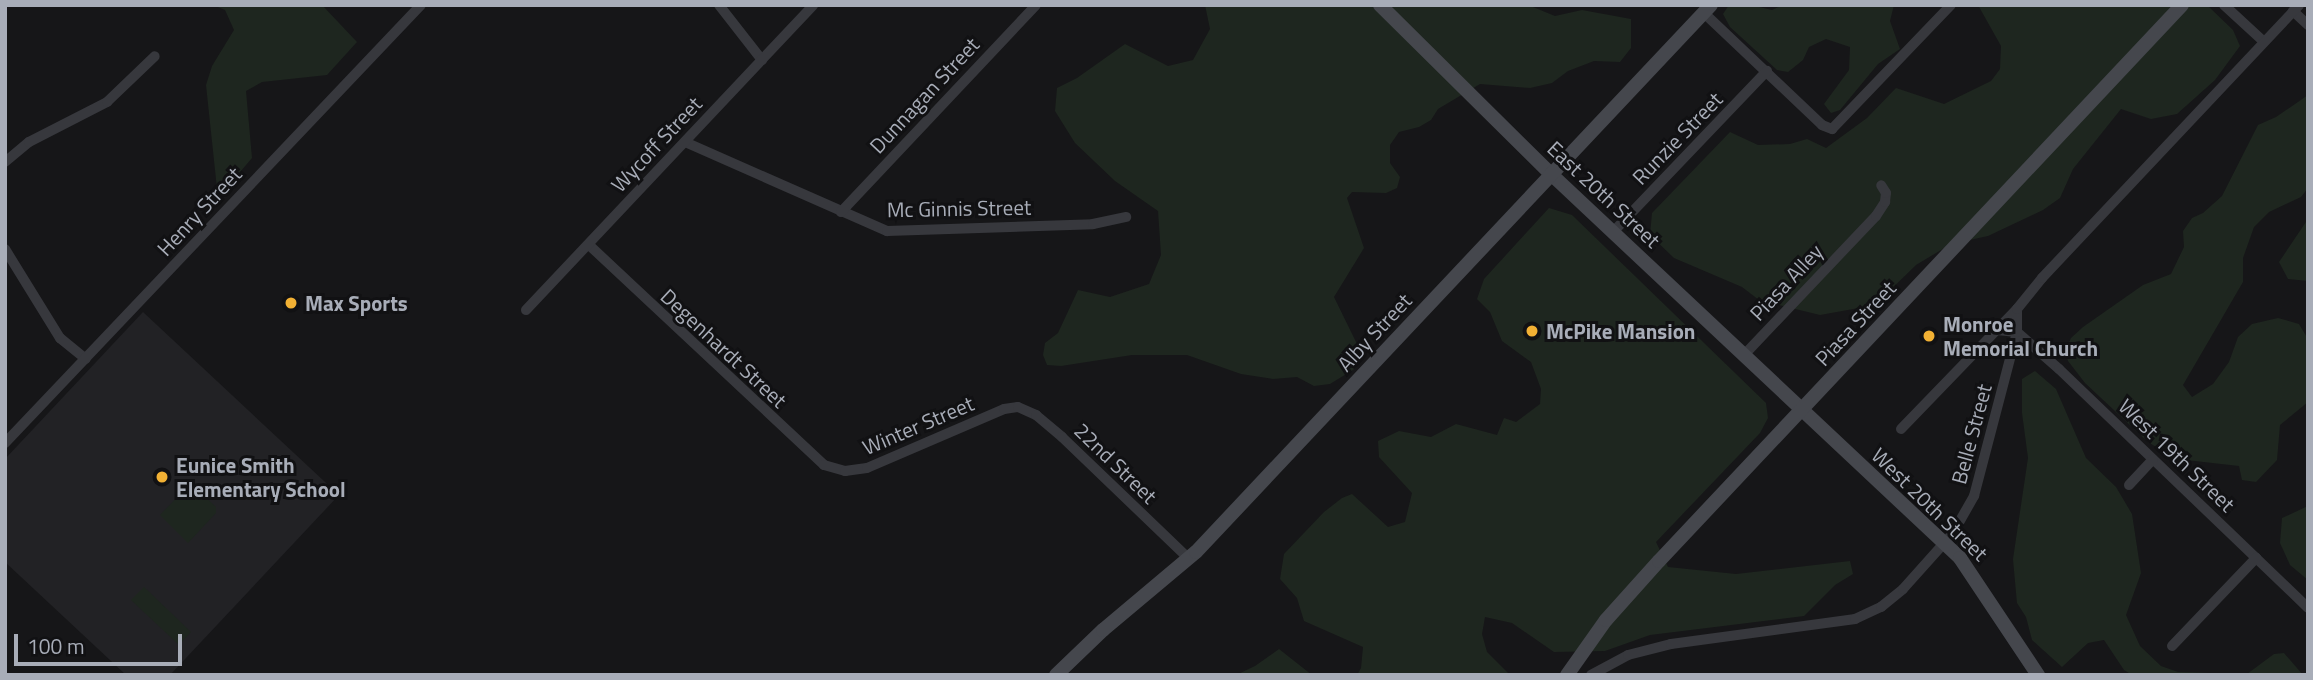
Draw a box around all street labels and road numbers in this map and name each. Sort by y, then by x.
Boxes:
street label: Dunnagan Street [864,32,984,158]
street label: Runzie Street [1627,87,1727,189]
street label: Wycoff Street [605,91,707,197]
street label: East 20th Street [1542,135,1666,253]
street label: Henry Street [152,161,246,261]
street label: Mc Ginnis Street [887,194,1031,222]
street label: Piasa Alley [1744,239,1828,325]
street label: Piasa Street [1809,275,1901,371]
street label: Degenhardt Street [656,283,792,413]
street label: Alby Street [1332,288,1416,376]
street label: Belle Street [1946,381,1996,487]
street label: Winter Street [859,390,977,460]
street label: West 19th Street [2114,393,2240,517]
street label: 22nd Street [1070,418,1162,508]
street label: West 20th Street [1867,442,1993,566]

